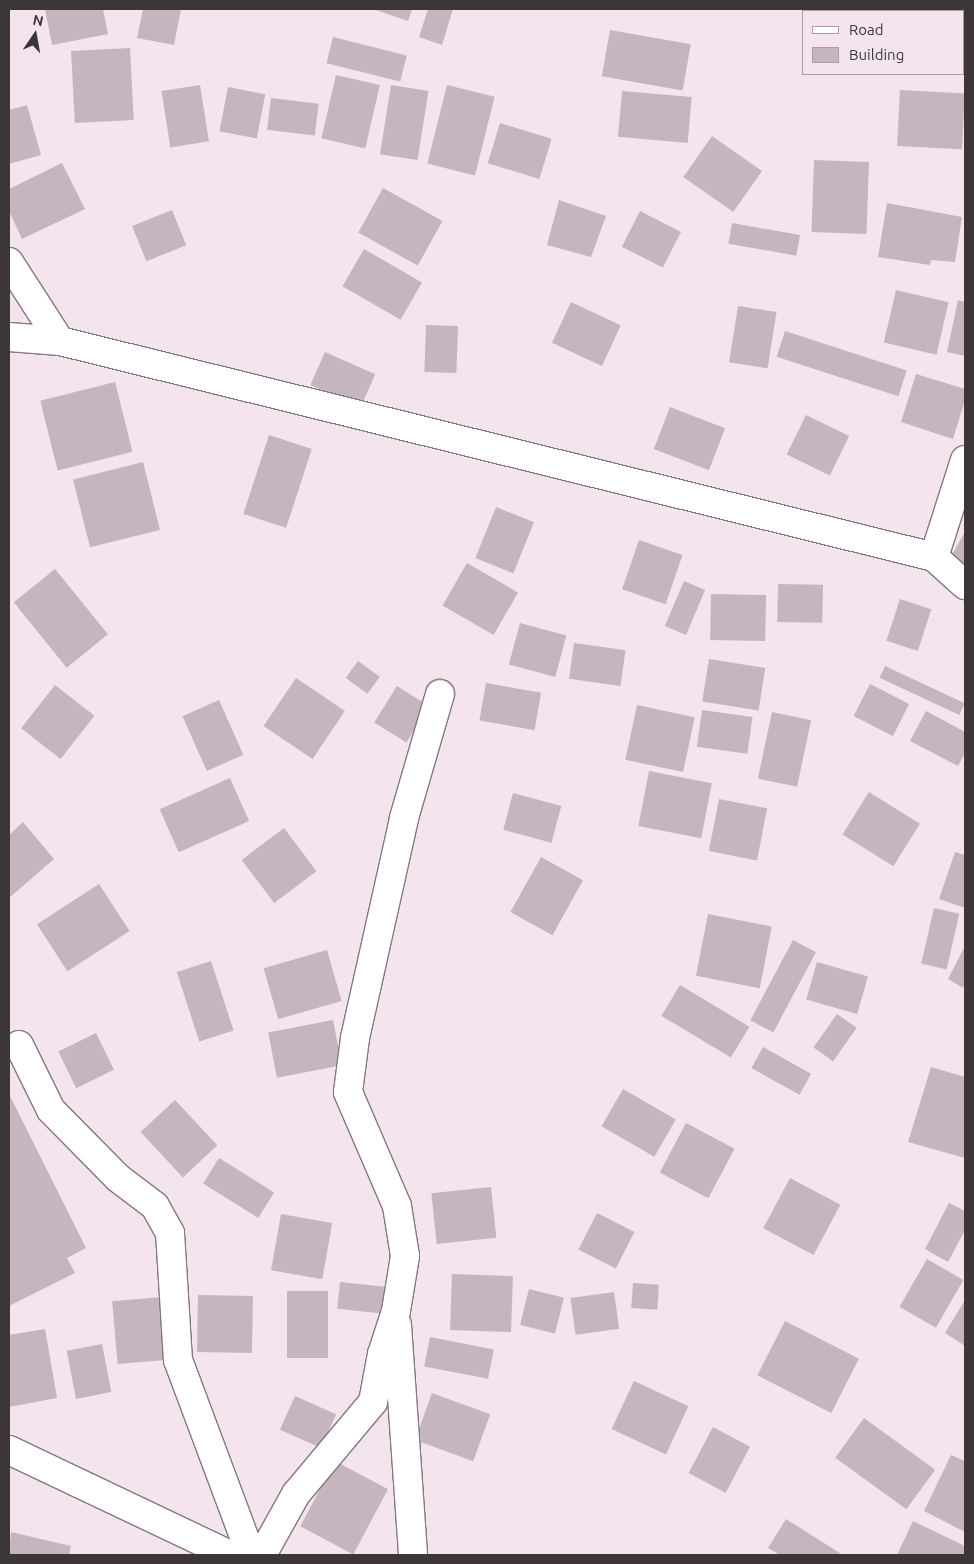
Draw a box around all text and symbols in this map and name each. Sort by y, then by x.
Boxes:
north arrow [10,10,60,60]
legend [802,10,964,75]
text: N [31,11,45,29]
text: Road [849,21,884,38]
text: Building [849,46,904,63]

